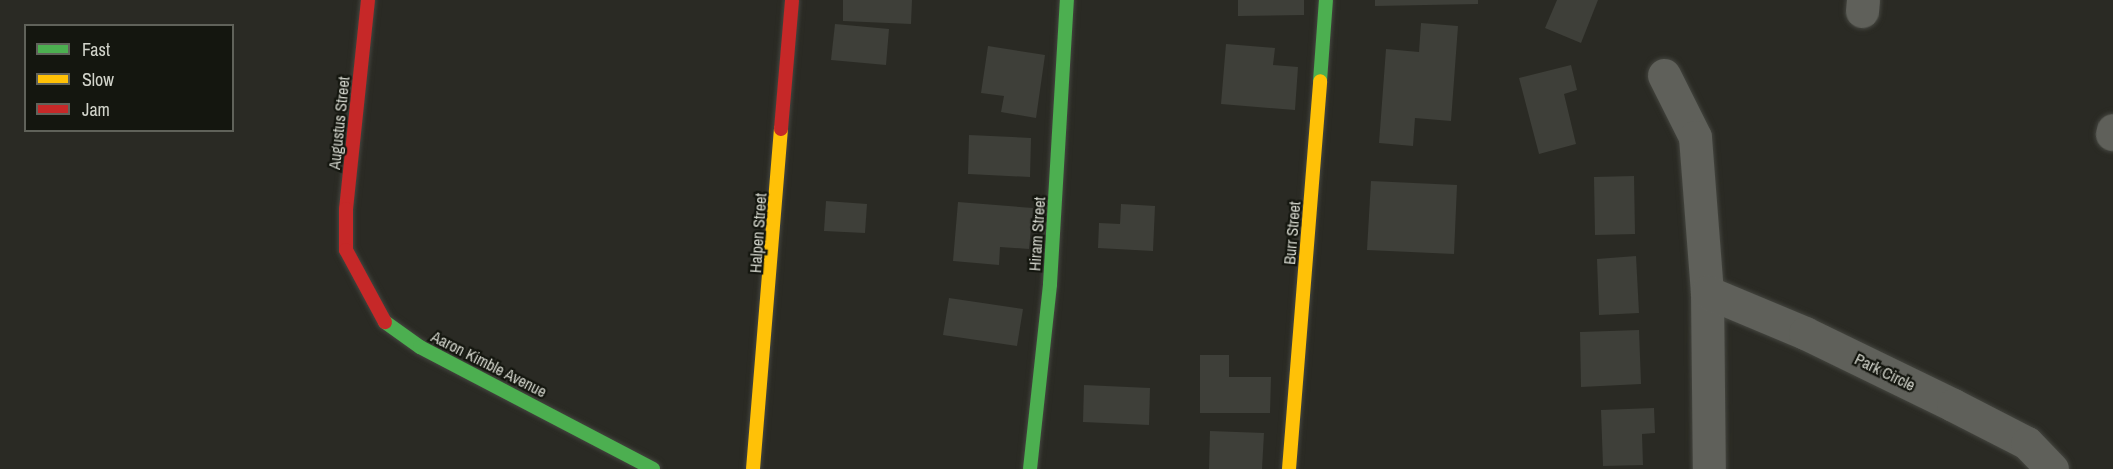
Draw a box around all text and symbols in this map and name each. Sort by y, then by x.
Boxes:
legend [24,24,234,132]
text: Fast [82,37,110,62]
text: Slow [82,67,114,92]
street label: Augustus Street [325,76,353,170]
text: Jam [82,97,110,122]
street label: Halpen Street [746,192,770,274]
street label: Hiram Street [1025,196,1049,272]
street label: Burr Street [1280,201,1304,265]
street label: Aaron Kimble Avenue [428,327,550,401]
street label: Park Circle [1852,349,1918,395]

